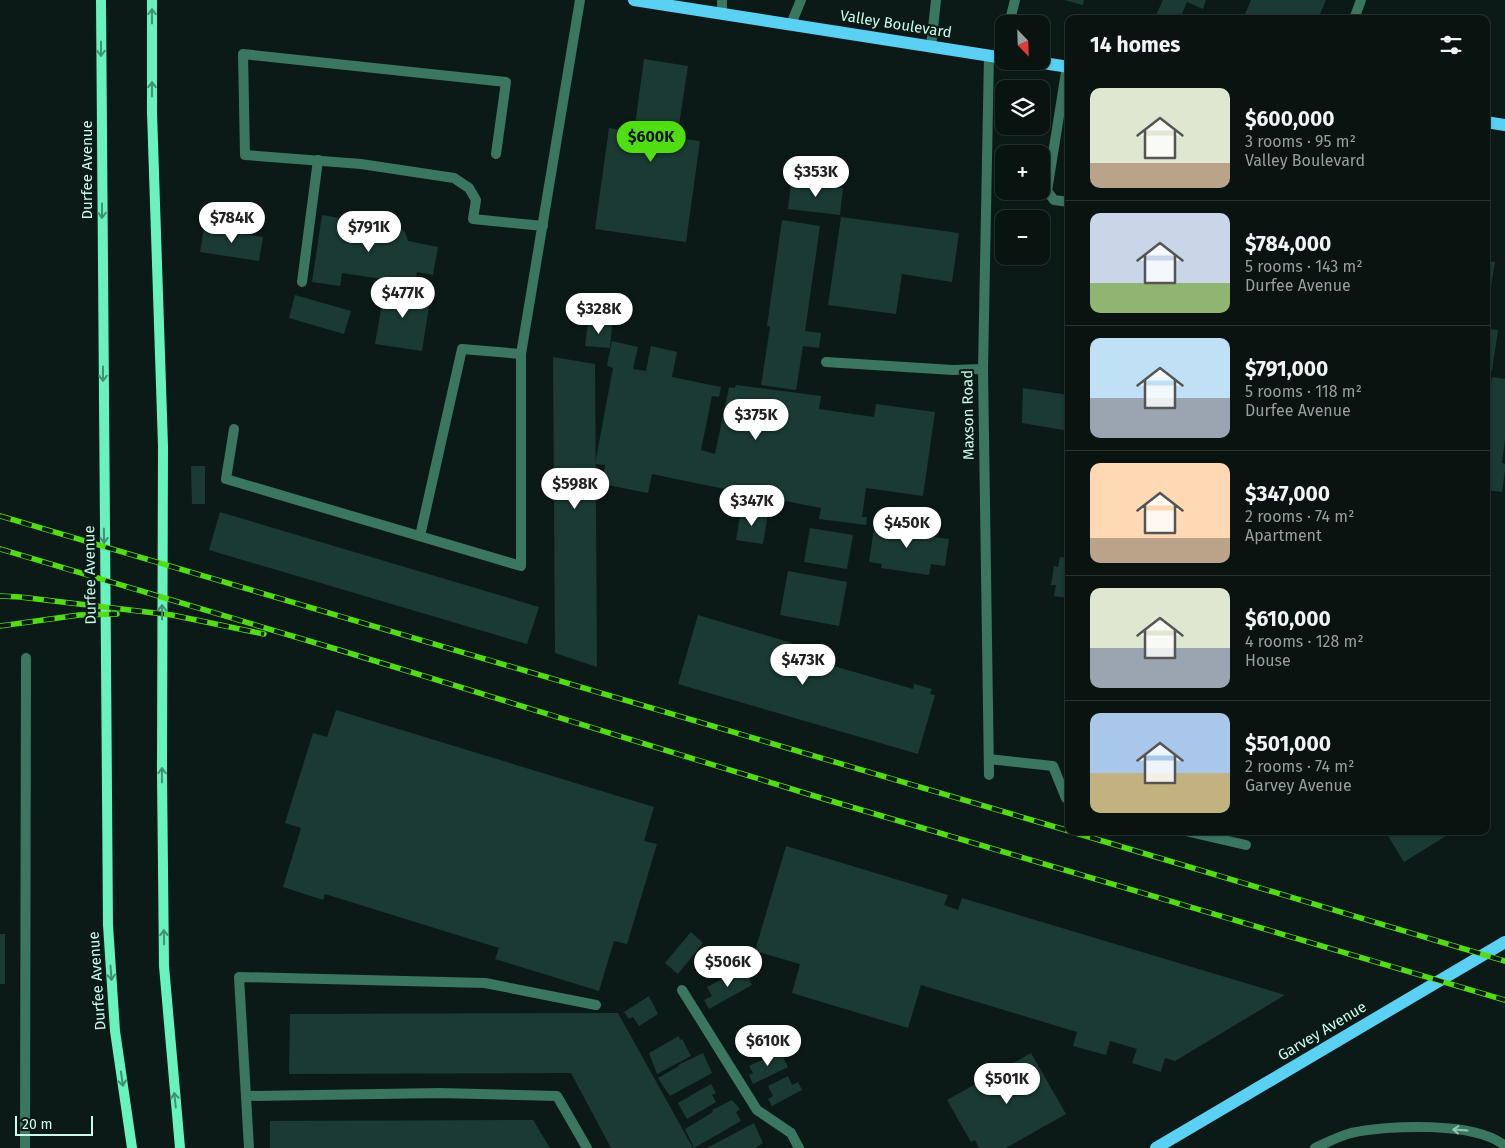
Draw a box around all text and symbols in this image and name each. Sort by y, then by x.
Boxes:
street label: Valley Boulevard [839,6,953,42]
one-way arrow [147,8,157,24]
north arrow [995,15,1050,70]
map controls [995,15,1050,265]
icon: filters [1437,31,1465,59]
text: 14 homes [1090,32,1180,58]
one-way arrow [96,40,106,56]
button: layers [995,80,1050,135]
one-way arrow [147,81,157,98]
text: $600,000 [1245,106,1335,132]
icon: home [1130,108,1190,168]
street label: Durfee Avenue [78,120,96,220]
pin: $600K [616,120,686,163]
text: $600K [628,127,674,146]
text: 3 rooms · 95 m² [1245,132,1356,151]
button: + [995,145,1050,200]
text: Valley Boulevard [1245,151,1365,170]
pin: $353K [781,156,851,198]
text: $353K [794,162,838,181]
one-way arrow [97,202,107,219]
pin: $784K [197,202,267,244]
text: $784K [210,208,254,227]
pin: $791K [334,210,404,253]
button: − [995,210,1050,265]
text: $791K [348,217,390,236]
text: $784,000 [1245,231,1331,257]
icon: home [1130,233,1190,293]
text: 5 rooms · 143 m² [1245,257,1363,276]
pin: $477K [368,276,438,319]
text: Durfee Avenue [1245,276,1351,295]
text: $477K [382,283,424,302]
pin: $328K [564,292,634,335]
text: $328K [577,299,621,318]
text: $791,000 [1245,356,1328,382]
icon: home [1130,358,1190,418]
one-way arrow [98,365,108,381]
street label: Maxson Road [958,370,978,460]
text: 5 rooms · 118 m² [1245,382,1362,401]
pin: $375K [721,398,791,441]
text: Durfee Avenue [1245,401,1351,420]
text: $375K [734,405,778,424]
pin: $598K [540,468,610,510]
text: $598K [552,474,598,493]
text: $347,000 [1245,481,1330,507]
icon: home [1130,483,1190,543]
pin: $347K [717,484,787,527]
text: $347K [730,491,774,510]
pin: $450K [872,506,942,549]
text: 2 rooms · 74 m² [1245,507,1354,526]
text: $450K [884,513,930,532]
street label: Durfee Avenue [80,525,100,625]
text: Apartment [1245,526,1322,545]
one-way arrow [99,528,109,544]
one-way arrow [157,605,167,621]
text: $610,000 [1245,606,1331,632]
icon: home [1130,608,1190,668]
text: 4 rooms · 128 m² [1245,632,1364,651]
pin: $473K [768,644,838,686]
text: $473K [781,650,825,669]
text: House [1245,651,1291,670]
text: $501,000 [1245,731,1331,757]
icon: home [1130,733,1190,793]
text: 2 rooms · 74 m² [1245,757,1354,776]
one-way arrow [157,767,167,784]
text: Garvey Avenue [1245,776,1352,795]
one-way arrow [159,930,169,946]
street label: Durfee Avenue [85,931,109,1031]
pin: $506K [693,946,763,988]
text: $506K [705,952,751,971]
one-way arrow [106,965,116,981]
street label: Garvey Avenue [1275,998,1369,1064]
pin: $610K [733,1024,803,1067]
text: $610K [746,1031,790,1050]
pin: $501K [972,1062,1042,1105]
text: $501K [985,1069,1029,1088]
one-way arrow [117,1071,127,1087]
one-way arrow [170,1092,180,1108]
scale bar [15,1113,92,1136]
text: 20 m [22,1116,52,1133]
one-way arrow [1452,1126,1468,1135]

